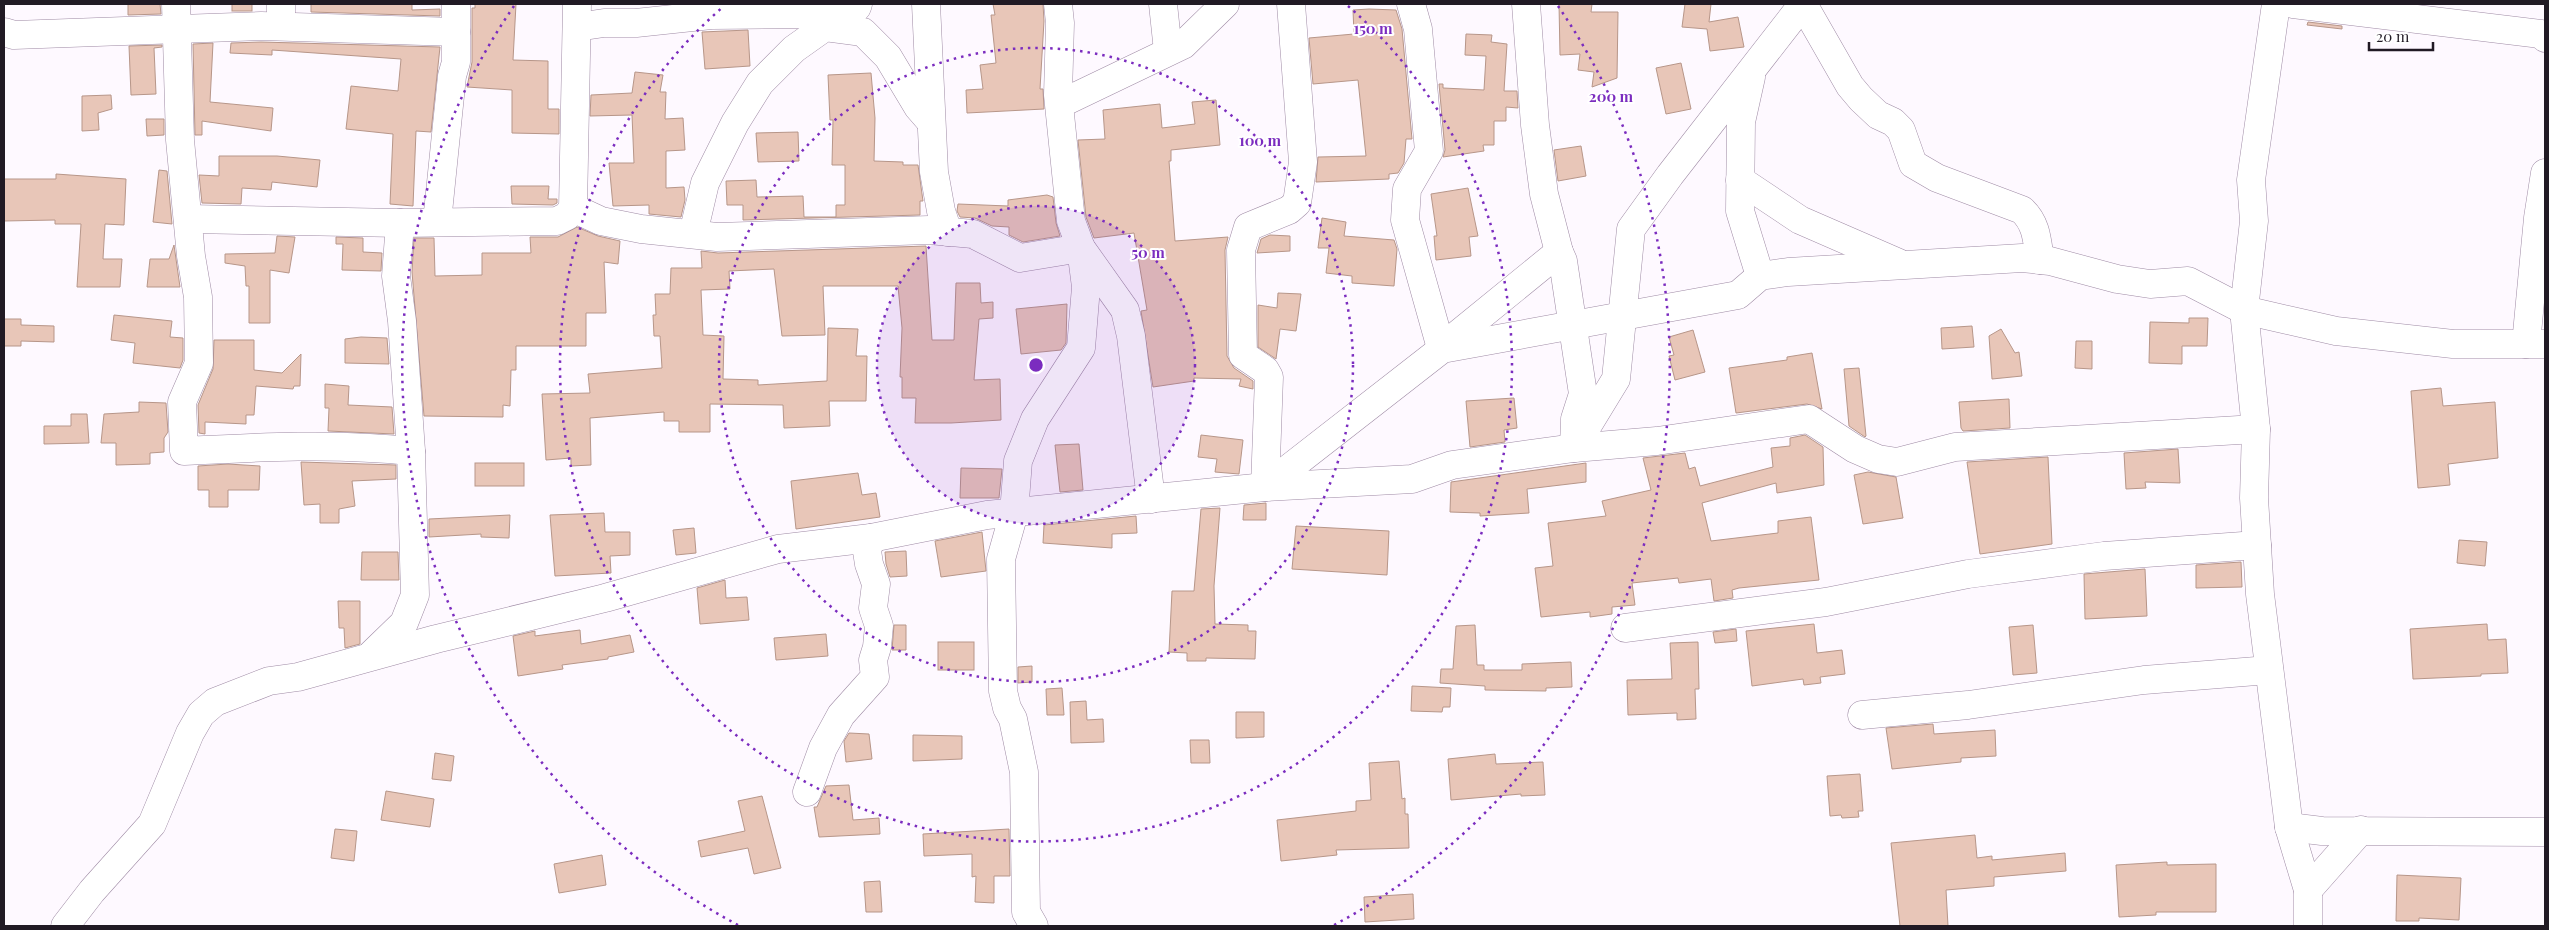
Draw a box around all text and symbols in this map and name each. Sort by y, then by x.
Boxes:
text: 150 m [1353,18,1393,38]
scale bar [2369,20,2433,52]
text: 20 m [2376,26,2410,46]
text: 200 m [1589,86,1634,106]
text: 100 m [1239,130,1282,150]
text: 50 m [1131,242,1165,262]
centre of rings [1027,356,1045,374]

